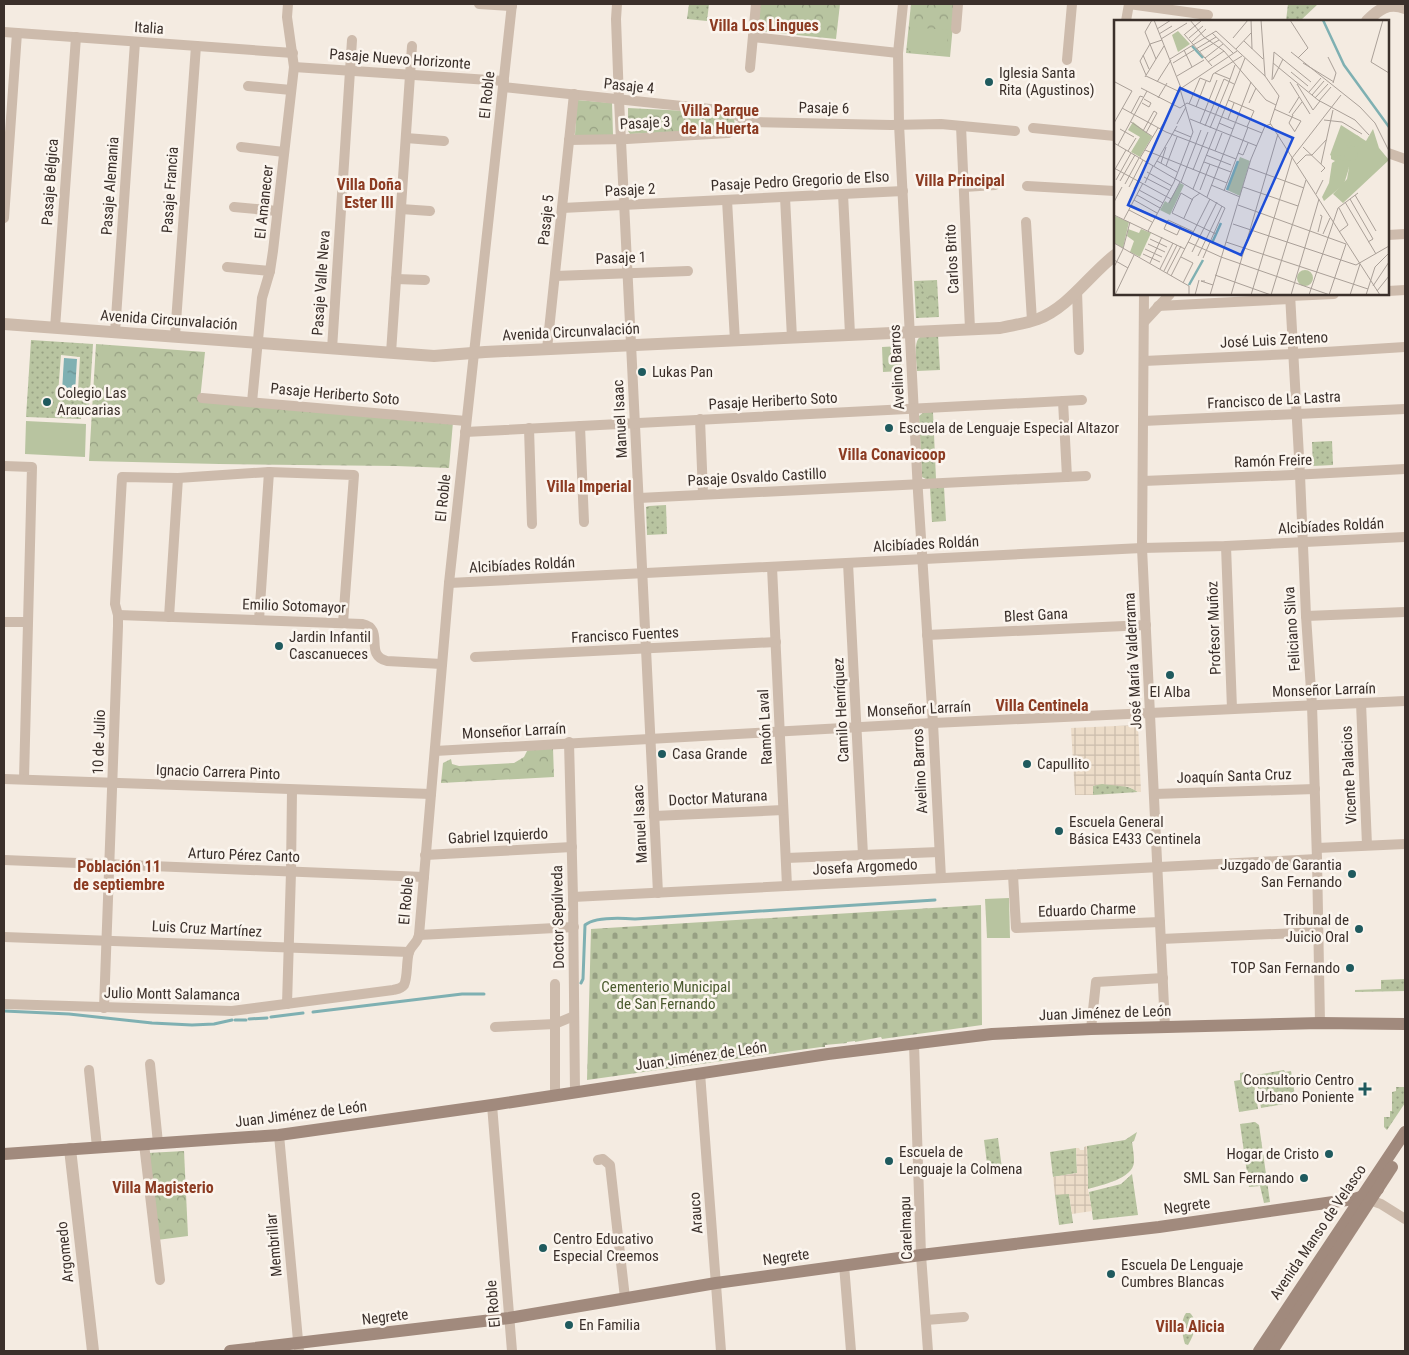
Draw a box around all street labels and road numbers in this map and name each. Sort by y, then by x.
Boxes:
street label: Italia [134,18,164,38]
street label: Pasaje Nuevo Horizonte [329,45,471,73]
street label: El Roble [476,70,498,120]
street label: Pasaje 4 [603,74,655,98]
street label: Pasaje 6 [799,99,849,117]
street label: Pasaje 3 [619,113,671,133]
street label: Pasaje Alemania [98,136,122,236]
street label: Pasaje Bélgica [38,138,62,226]
street label: Pasaje Francia [158,146,182,234]
street label: El Amanecer [251,164,277,240]
street label: Pasaje Pedro Gregorio de Elso [710,167,890,195]
street label: Pasaje 2 [604,180,656,200]
street label: Pasaje 5 [534,194,558,246]
street label: Carlos Brito [941,224,963,294]
street label: Pasaje Valle Neva [308,230,334,336]
street label: Pasaje 1 [595,248,647,268]
street label: Avenida Circunvalación [100,306,238,334]
street label: Avenida Circunvalación [502,319,640,345]
street label: Avelino Barros [886,324,908,410]
street label: José Luis Zenteno [1220,328,1328,352]
street label: Pasaje Heriberto Soto [270,379,400,409]
street label: Manuel Isaac [609,379,631,459]
street label: Francisco de La Lastra [1207,388,1341,412]
street label: Pasaje Heriberto Soto [708,389,838,413]
street label: Ramón Freire [1234,451,1312,471]
street label: Pasaje Osvaldo Castillo [687,464,827,490]
street label: El Roble [432,473,454,523]
street label: Alcibíades Roldán [1278,514,1384,538]
street label: Alcibíades Roldán [873,532,979,556]
street label: Alcibíades Roldán [469,553,575,577]
street label: Profesor Muñoz [1203,581,1225,675]
street label: Feliciano Silva [1280,586,1304,672]
street label: José María Valderrama [1120,592,1146,730]
street label: Emilio Sotomayor [242,595,347,617]
street label: Blest Gana [1004,604,1068,626]
street label: Francisco Fuentes [571,623,679,647]
street label: Camilo Henríquez [829,657,853,763]
street label: Monseñor Larraín [1272,679,1376,701]
street label: Ramón Laval [754,689,776,765]
street label: Monseñor Larraín [867,697,971,721]
street label: 10 de Julio [89,709,109,775]
street label: Monseñor Larraín [462,719,566,743]
street label: Vicente Palacios [1337,725,1361,825]
street label: Avelino Barros [909,728,931,814]
street label: Ignacio Carrera Pinto [156,761,280,783]
street label: Joaquín Santa Cruz [1176,765,1292,787]
street label: Manuel Isaac [629,784,651,864]
street label: Doctor Maturana [668,786,768,810]
street label: Gabriel Izquierdo [447,824,549,848]
street label: Arturo Pérez Canto [188,844,300,866]
street label: Josefa Argomedo [812,855,918,879]
street label: Doctor Sepúlveda [548,865,568,969]
street label: El Roble [395,876,417,926]
street label: Eduardo Charme [1038,899,1136,921]
street label: Luis Cruz Martínez [151,917,263,941]
street label: Julio Montt Salamanca [104,984,240,1004]
street label: Juan Jiménez de León [1038,1002,1172,1024]
street label: Juan Jiménez de León [634,1038,768,1074]
street label: Juan Jiménez de León [234,1097,368,1131]
street label: Avenida Manso de Velasco [1266,1161,1370,1303]
street label: Arauco [686,1192,706,1234]
street label: Negrete [1163,1194,1211,1218]
street label: Carelmapu [896,1196,916,1260]
street label: Membrillar [262,1212,286,1278]
street label: Argomedo [53,1221,77,1283]
street label: Negrete [762,1245,810,1269]
street label: El Roble [482,1279,504,1329]
street label: Negrete [361,1305,409,1329]

